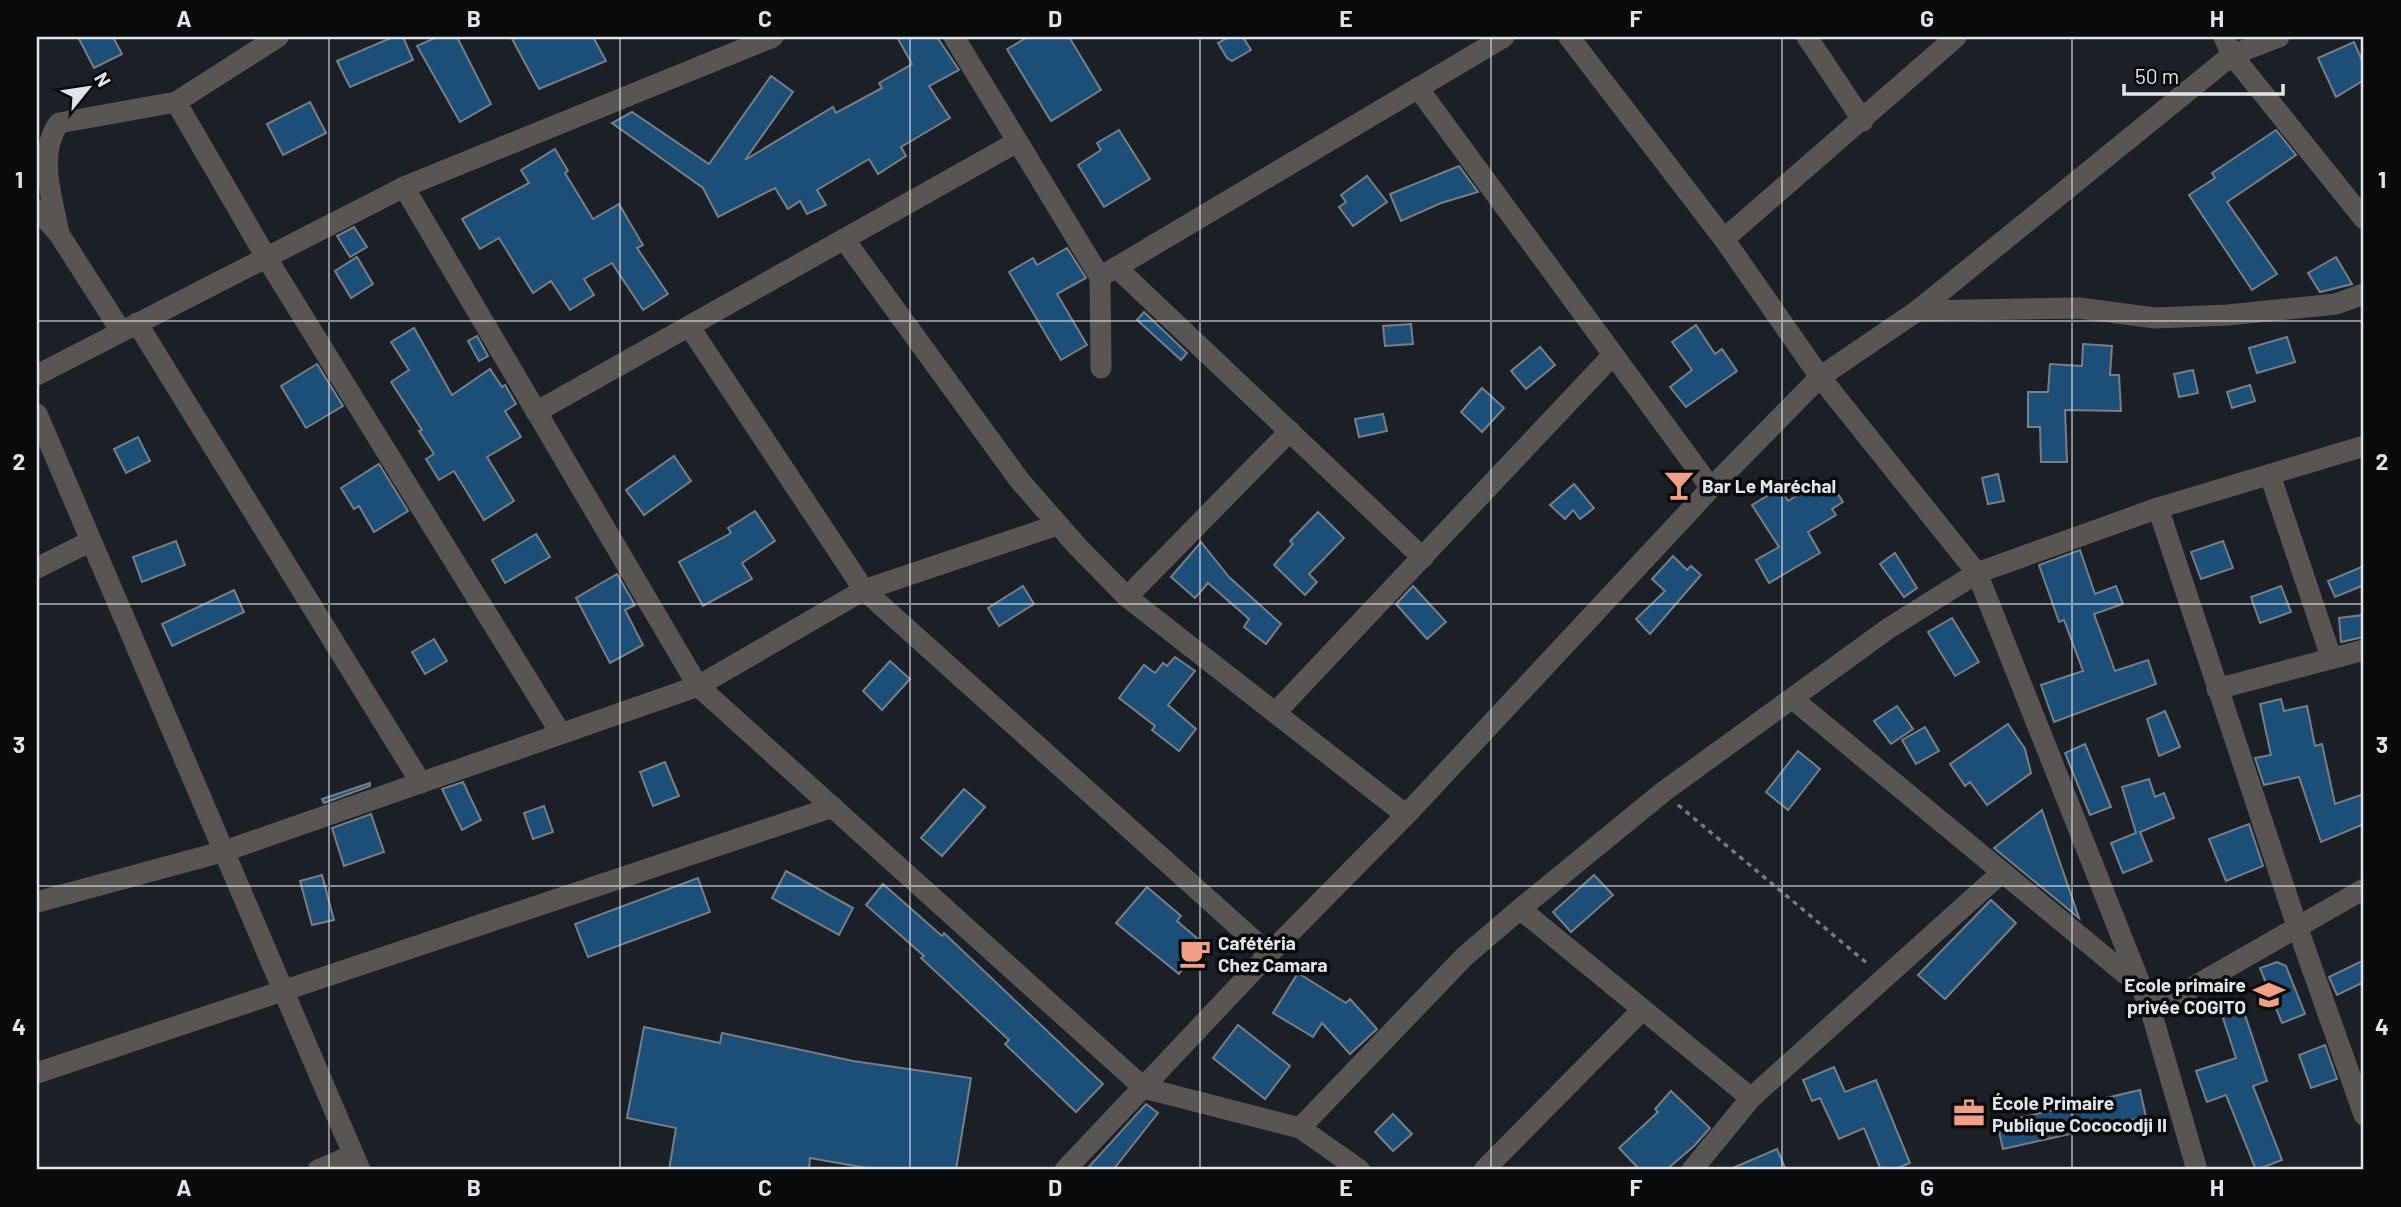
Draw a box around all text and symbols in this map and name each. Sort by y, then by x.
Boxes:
text: A [176,4,192,32]
text: B [467,4,481,32]
text: C [758,4,772,32]
text: D [1048,4,1062,32]
text: E [1339,4,1353,32]
text: F [1630,4,1643,32]
text: G [1920,4,1934,32]
text: H [2210,4,2224,32]
north arrow [52,52,122,122]
scale bar [2124,52,2284,96]
text: 50 m [2135,63,2179,88]
text: N [90,68,116,90]
text: 1 [15,165,23,193]
text: 1 [2378,165,2386,193]
text: 2 [13,447,25,475]
text: 2 [2376,447,2388,475]
bar icon: Bar Le Maréchal [1662,468,1696,502]
place label: Bar Le Maréchal [1702,474,1836,497]
text: 3 [13,730,25,758]
text: 3 [2376,730,2388,758]
place label: Cafétéria Chez Camara [1218,931,1327,976]
cafe icon: Cafétéria Chez Camara [1178,936,1212,970]
place label: Ecole primaire privée COGITO [2124,973,2246,1018]
school or university icon: Ecole primaire privée COGITO [2252,978,2286,1012]
text: 4 [12,1012,26,1040]
text: 4 [2375,1012,2389,1040]
place label: École Primaire Publique Cococodji II [1992,1091,2167,1136]
office icon: École Primaire Publique Cococodji II [1952,1096,1986,1130]
text: A [176,1173,192,1201]
text: B [467,1173,481,1201]
text: C [758,1173,772,1201]
text: D [1048,1173,1062,1201]
text: E [1339,1173,1353,1201]
text: F [1630,1173,1643,1201]
text: G [1920,1173,1934,1201]
text: H [2210,1173,2224,1201]

